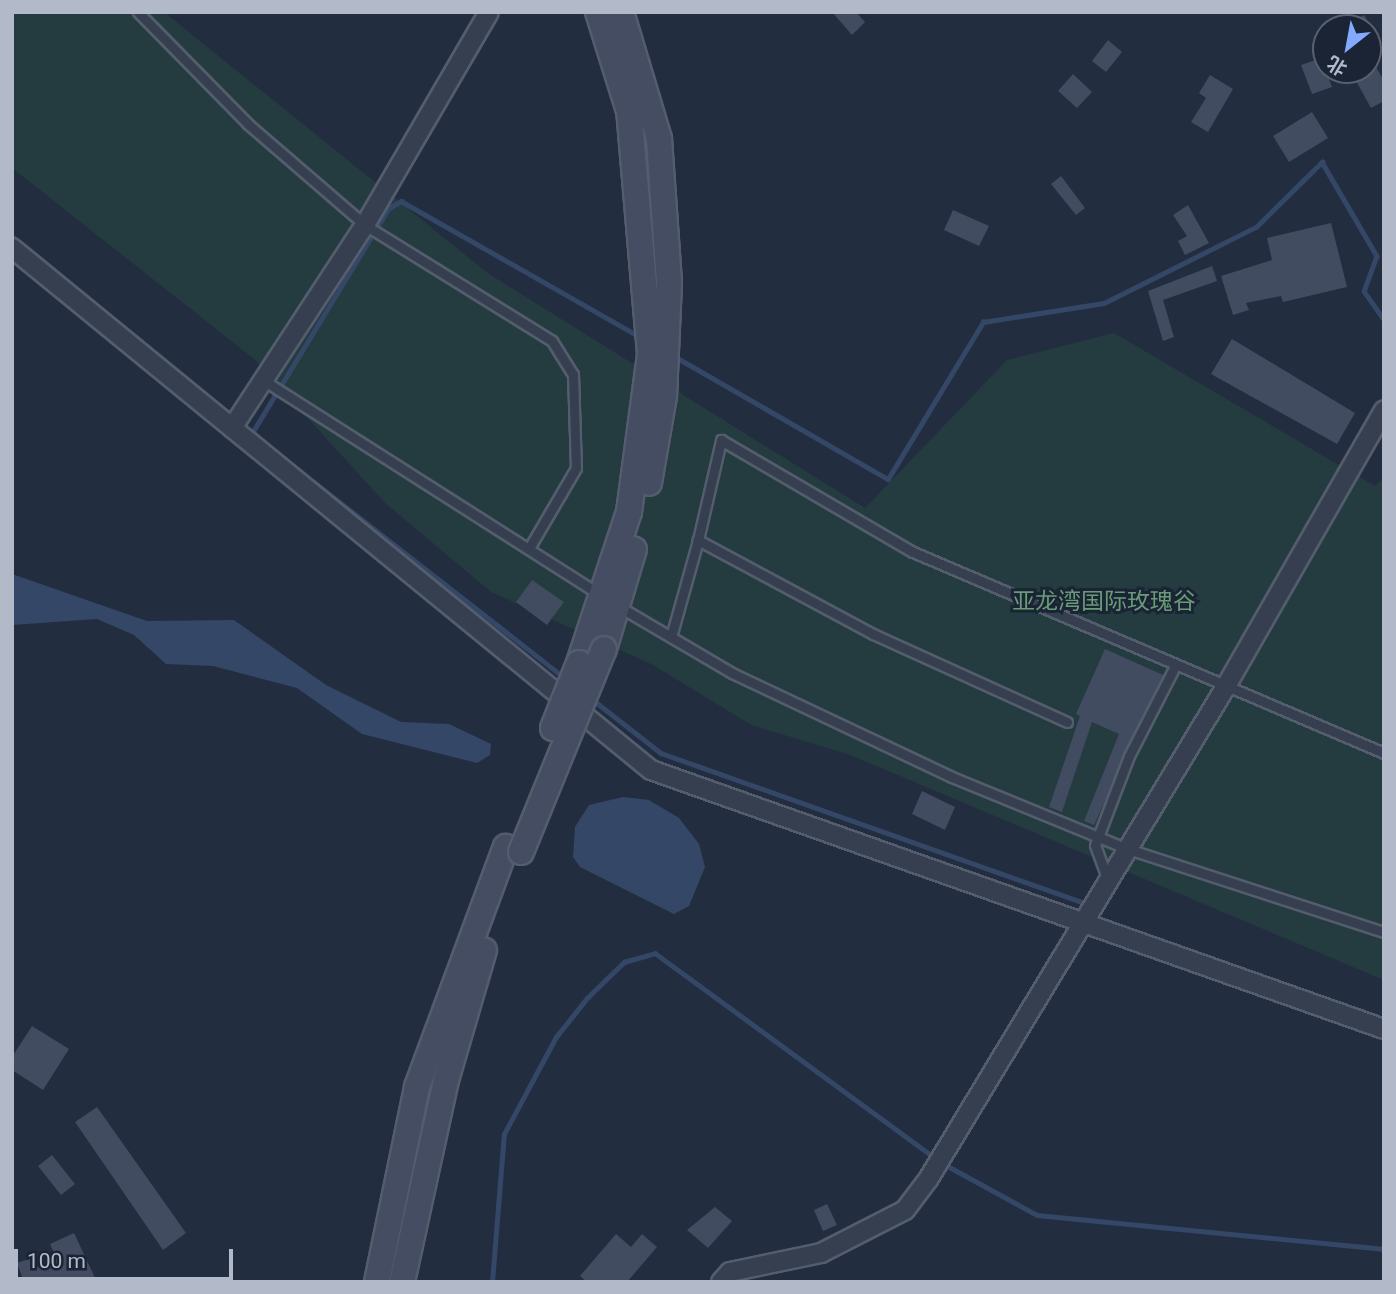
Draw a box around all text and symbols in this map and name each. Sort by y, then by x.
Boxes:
north arrow [1312,14,1382,84]
text: 北 [1323,51,1351,80]
park label: 亚龙湾国际玫瑰谷 [1012,588,1196,616]
scale bar [18,1234,236,1278]
text: 100 m [27,1249,86,1273]

